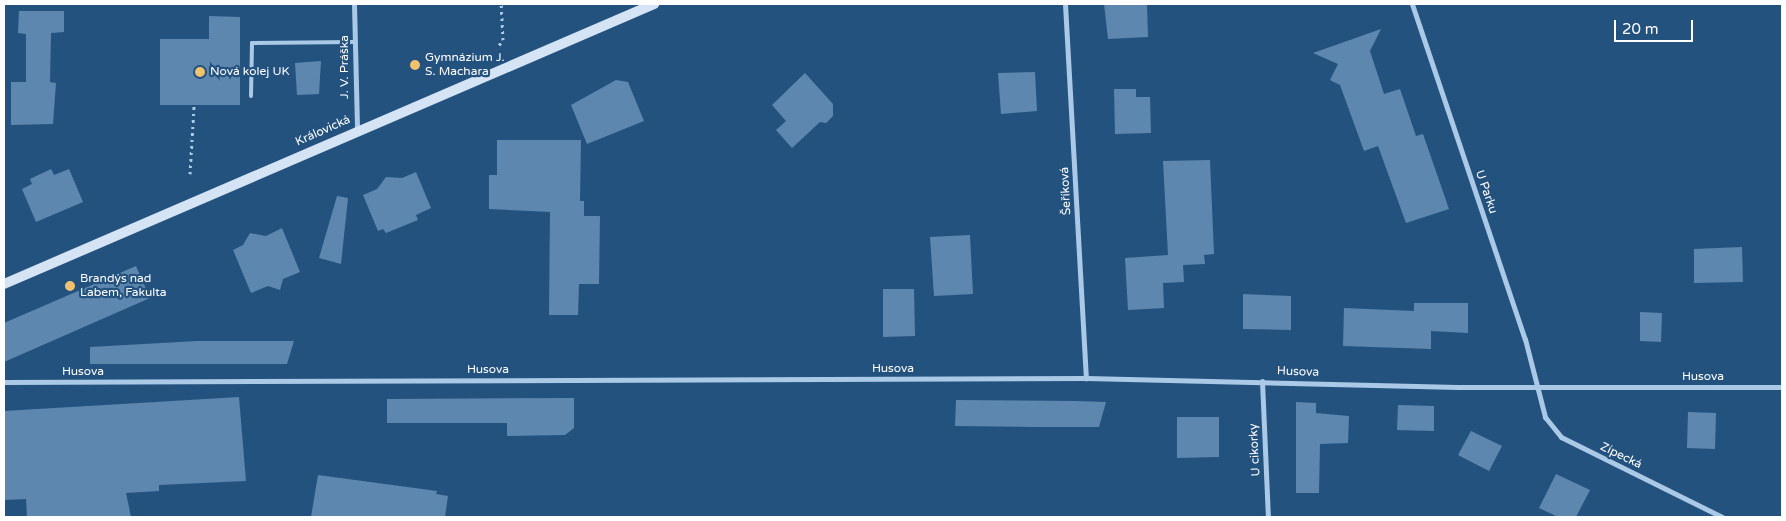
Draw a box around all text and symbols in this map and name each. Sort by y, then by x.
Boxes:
scale bar [1616,10,1695,42]
text: 20 m [1622,20,1659,38]
street label: J. V. Práška [338,35,352,99]
place label: Gymnázium J. S. Machara [425,51,505,79]
marker: Gymnázium J. S. Machara [409,59,421,71]
place label: Nová kolej UK [210,65,290,79]
marker: Nová kolej UK [194,66,206,78]
street label: Královická [293,113,353,149]
street label: Šeříková [1058,166,1074,216]
street label: U Parku [1472,168,1500,216]
place label: Brandýs nad Labem, Fakulta [80,272,167,300]
marker: Brandýs nad Labem, Fakulta [64,280,76,292]
street label: Husova [872,362,914,376]
street label: Husova [467,363,509,377]
street label: Husova [1277,364,1319,380]
street label: Husova [62,365,104,379]
street label: Husova [1682,370,1724,384]
street label: U cikorky [1246,423,1264,477]
street label: Zípecká [1598,440,1644,472]

